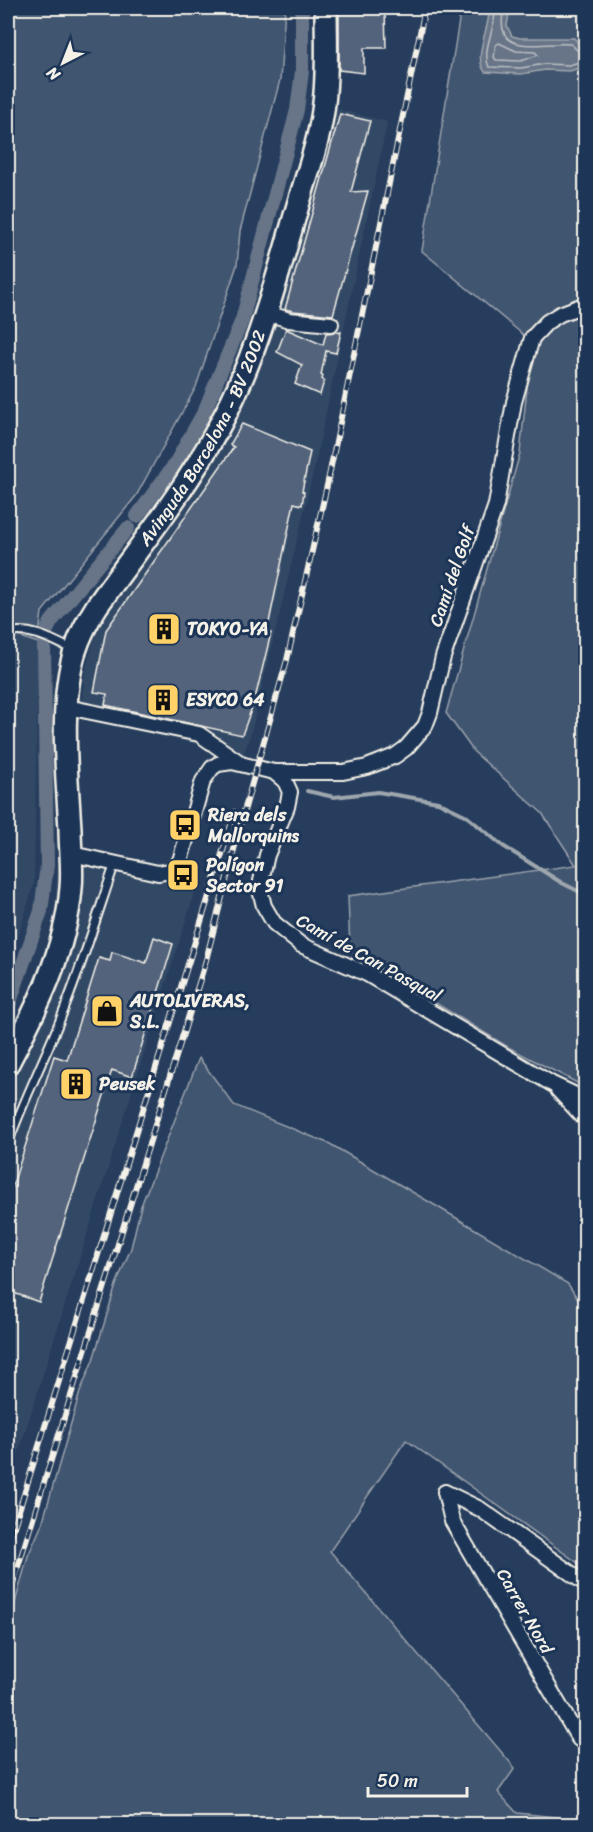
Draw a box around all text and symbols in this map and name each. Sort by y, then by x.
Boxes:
north arrow [33,33,93,93]
text: N [39,59,68,89]
street label: Avinguda Barcelona - BV 2002 [129,326,275,554]
street label: Camí del Golf [420,519,485,631]
building icon: TOKYO-YA [146,611,182,647]
place label: TOKYO-YA [187,613,269,645]
building icon: ESYCO 64 [145,682,181,718]
place label: ESYCO 64 [186,684,265,716]
place label: Riera dels Mallorquins [207,799,300,852]
bus stop icon: Riera dels Mallorquins [167,807,203,843]
place label: Polígon Sector 91 [205,849,284,902]
bus stop icon: Polígon Sector 91 [165,857,201,893]
street label: Camí de Can Pasqual [290,905,449,1012]
place label: AUTOLIVERAS, S.L. [129,985,250,1038]
shop icon: AUTOLIVERAS, S.L. [89,993,125,1029]
building icon: Peusek [58,1066,94,1102]
place label: Peusek [99,1068,156,1100]
street label: Carrer Nord [487,1562,563,1661]
scale bar [368,1760,467,1798]
text: 50 m [377,1765,418,1797]

